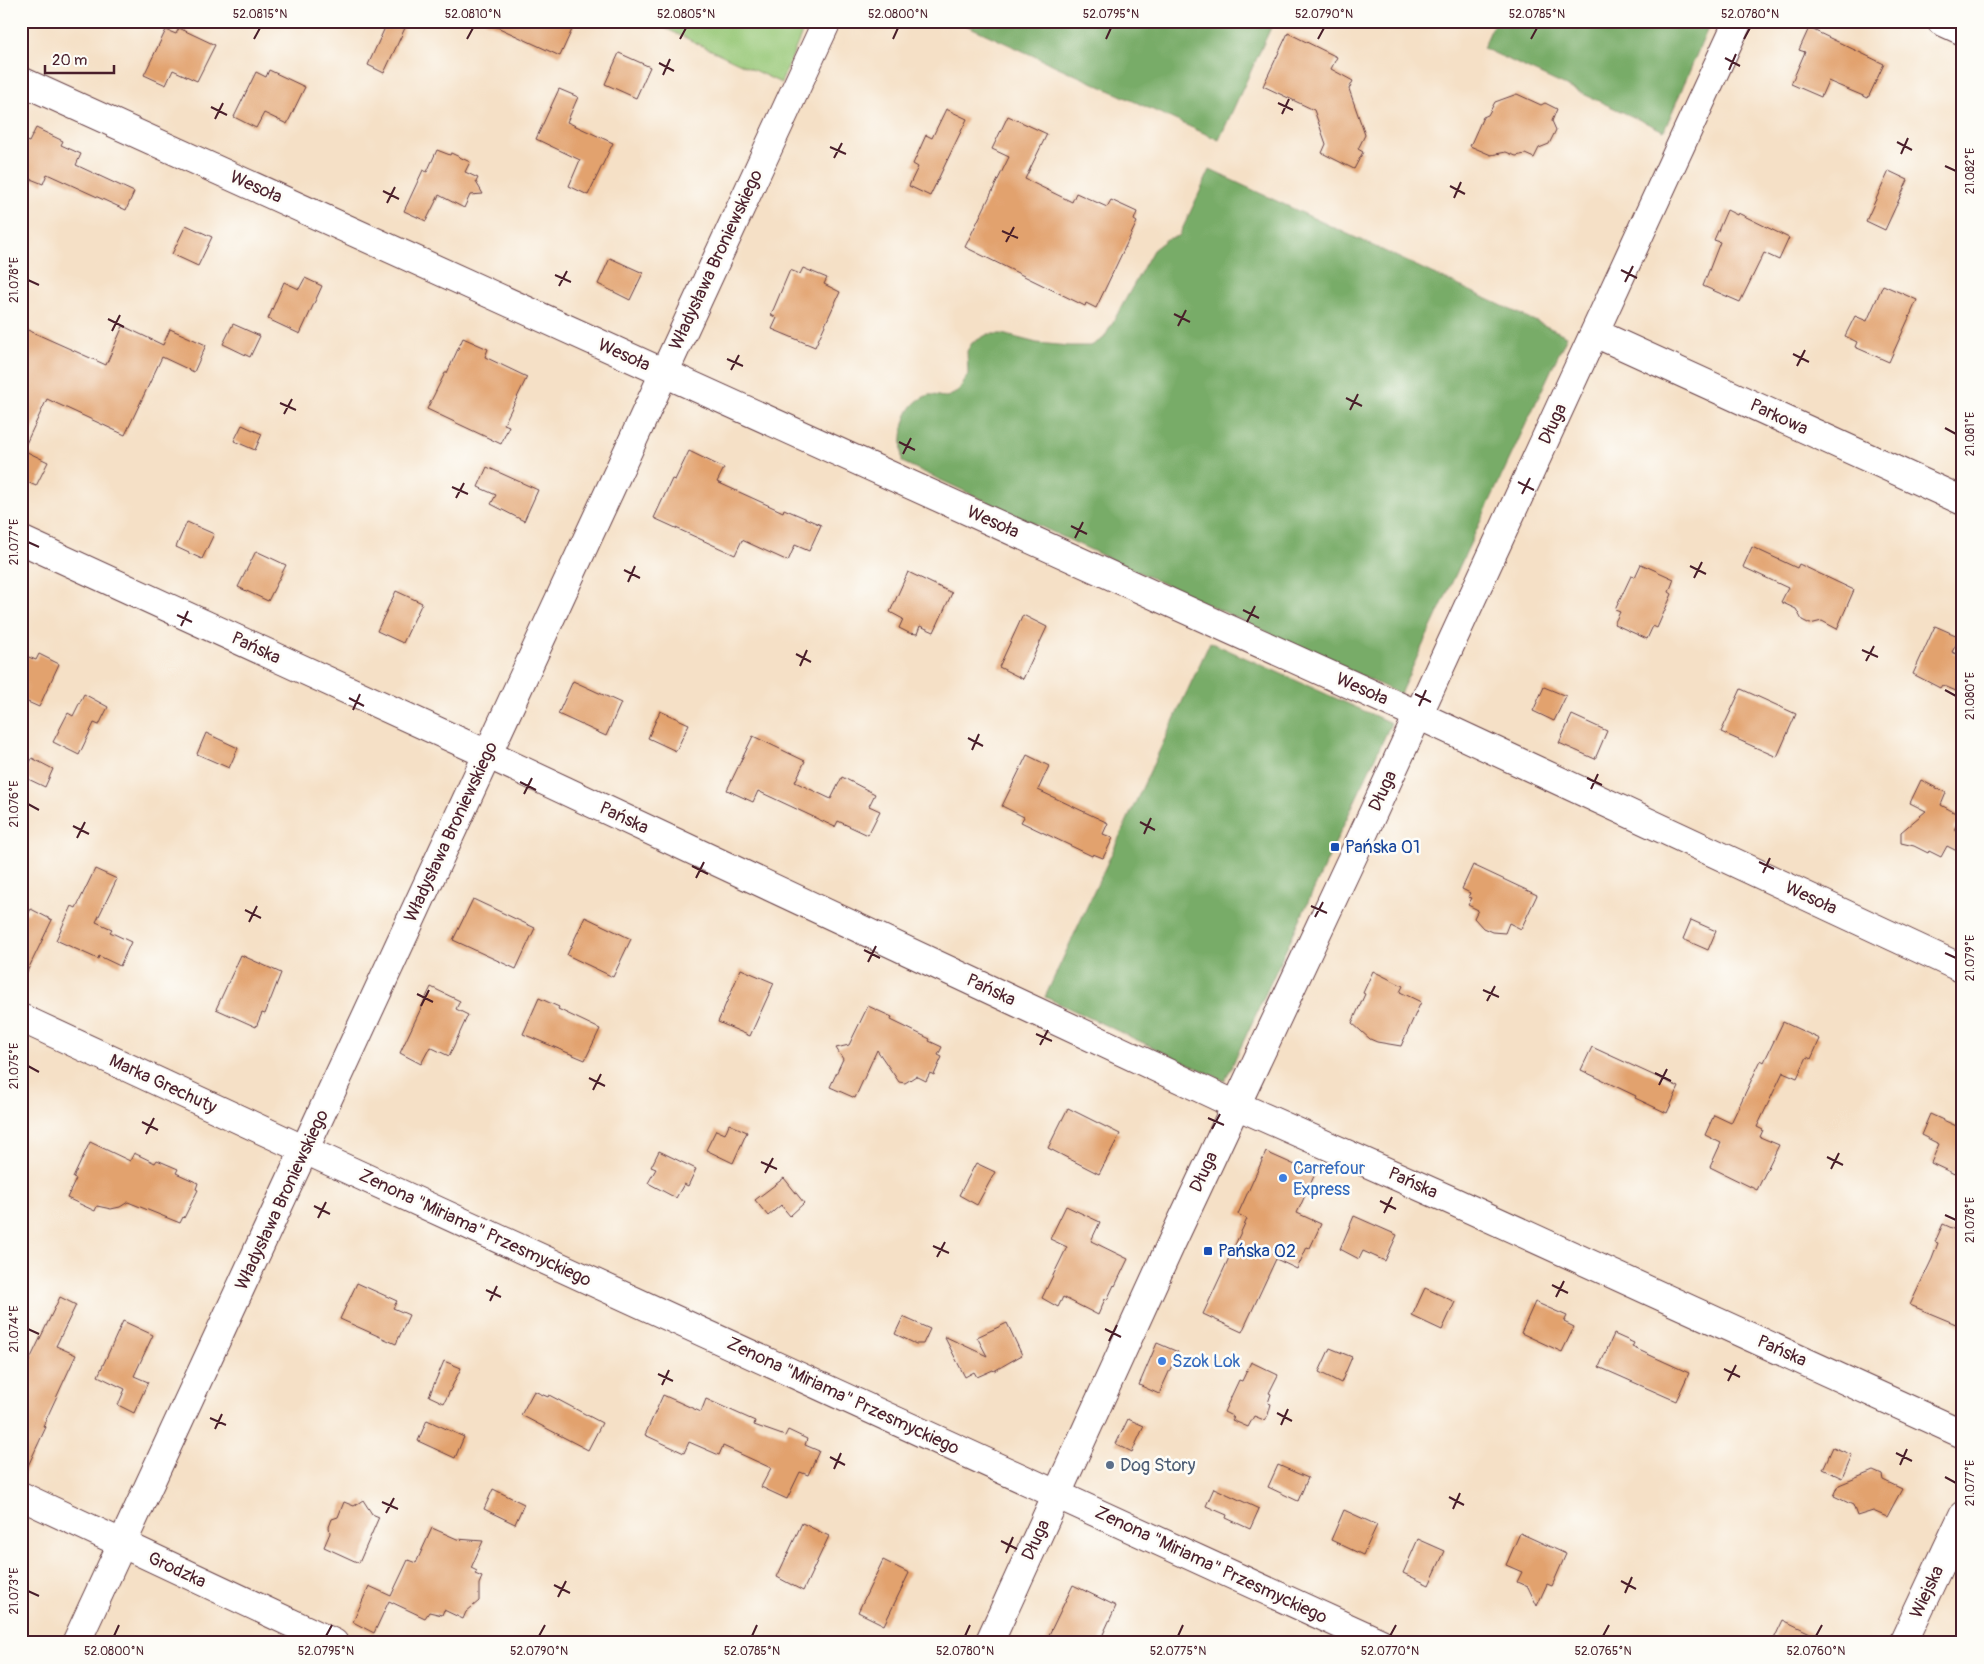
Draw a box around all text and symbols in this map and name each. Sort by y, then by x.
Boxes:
text: 52.0815°N [233,7,287,22]
text: 52.0810°N [445,7,501,22]
text: 52.0805°N [657,7,715,22]
text: 52.0800°N [868,7,928,22]
text: 52.0795°N [1083,7,1139,22]
text: 52.0790°N [1295,7,1353,22]
text: 52.0785°N [1509,7,1565,22]
text: 52.0780°N [1721,7,1779,22]
scale bar [45,42,114,74]
text: 20 m [52,51,87,70]
text: 21.082°E [1963,148,1978,194]
street label: Wesoła [226,165,286,209]
street label: Władysława Broniewskiego [664,166,768,354]
text: 21.078°E [7,257,22,303]
street label: Wesoła [594,333,654,377]
street label: Parkowa [1746,394,1812,440]
street label: Długa [1534,400,1572,448]
text: 21.081°E [1963,412,1978,456]
street label: Wesoła [963,500,1023,544]
text: 21.077°E [7,519,22,565]
street label: Pańska [228,627,284,669]
street label: Wesoła [1332,667,1392,711]
text: 21.080°E [1963,672,1978,720]
street label: Władysława Broniewskiego [399,738,503,926]
street label: Długa [1364,767,1402,815]
text: 21.076°E [7,780,22,828]
street label: Pańska [596,797,652,839]
place label: Pańska 01 [1345,836,1420,859]
marker: Pańska 01 [1329,841,1341,853]
street label: Wesoła [1781,876,1841,920]
text: 21.079°E [1963,935,1978,981]
street label: Pańska [963,969,1019,1011]
text: 21.075°E [7,1043,22,1089]
street label: Marka Grechuty [106,1049,221,1119]
street label: Władysława Broniewskiego [230,1106,334,1294]
street label: Długa [1185,1148,1223,1196]
place label: Carrefour Express [1293,1157,1366,1201]
street label: Pańska [1385,1162,1441,1204]
street label: Zenona "Miriama" Przesmyckiego [355,1164,595,1292]
marker: Carrefour Express [1277,1172,1289,1184]
text: 21.078°E [1963,1197,1978,1243]
place label: Pańska 02 [1218,1240,1296,1263]
marker: Pańska 02 [1202,1245,1214,1257]
text: 21.074°E [7,1305,22,1353]
street label: Pańska [1754,1330,1810,1372]
street label: Zenona "Miriama" Przesmyckiego [723,1332,963,1460]
place label: Szok Lok [1172,1350,1241,1373]
marker: Szok Lok [1156,1355,1168,1367]
place label: Dog Story [1120,1454,1196,1477]
marker: Dog Story [1104,1459,1116,1471]
text: 21.077°E [1963,1460,1978,1506]
street label: Zenona "Miriama" Przesmyckiego [1091,1501,1331,1629]
street label: Długa [1017,1516,1055,1564]
street label: Grodzka [144,1547,210,1593]
street label: Wiejska [1905,1562,1949,1622]
text: 21.073°E [7,1568,22,1614]
text: 52.0800°N [84,1644,144,1659]
text: 52.0795°N [298,1644,354,1659]
text: 52.0790°N [510,1644,568,1659]
text: 52.0785°N [724,1644,780,1659]
text: 52.0780°N [936,1644,994,1659]
text: 52.0775°N [1150,1644,1206,1659]
text: 52.0770°N [1361,1644,1419,1659]
text: 52.0765°N [1574,1644,1632,1659]
text: 52.0760°N [1787,1644,1845,1659]

